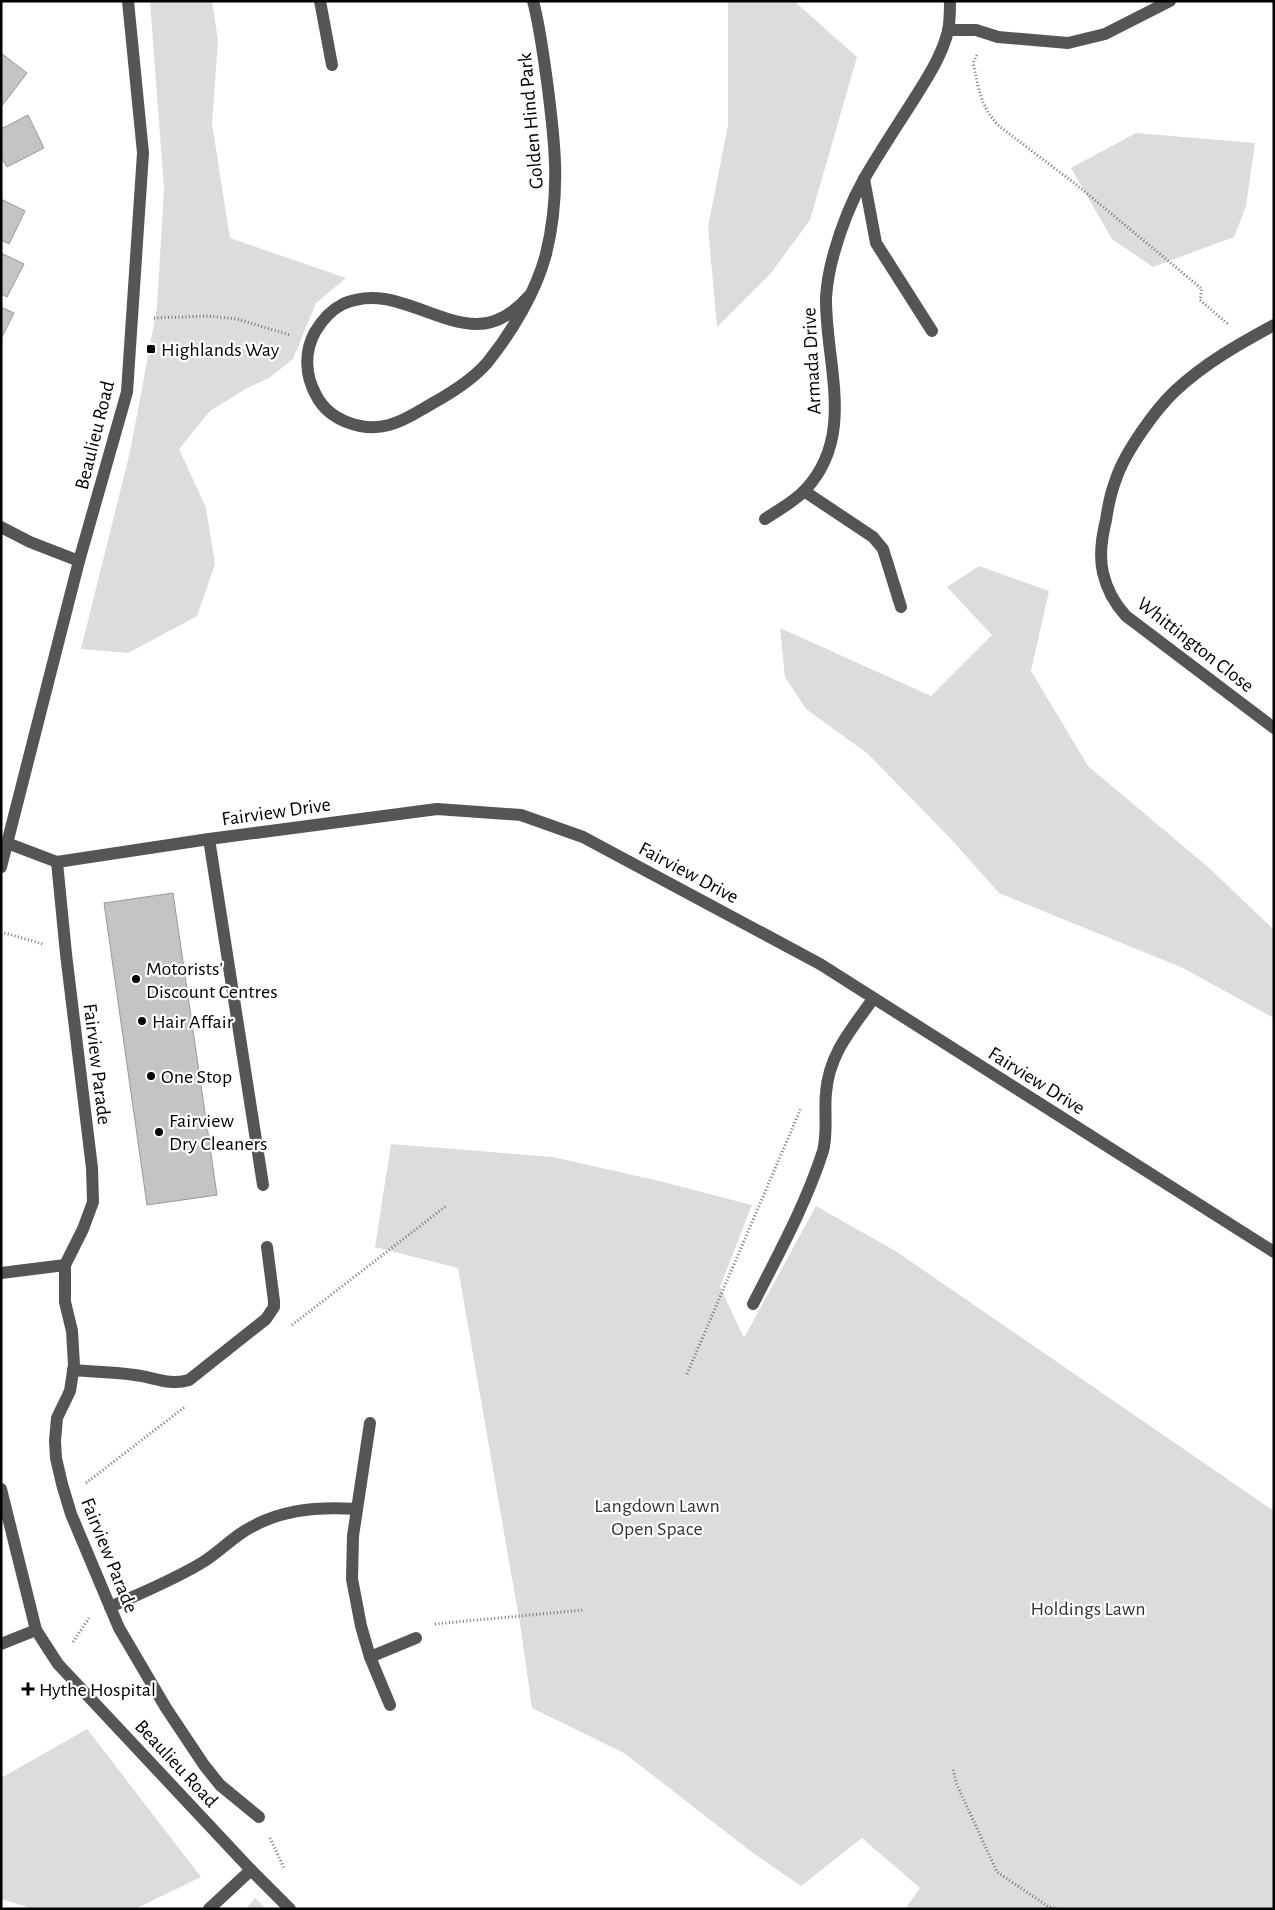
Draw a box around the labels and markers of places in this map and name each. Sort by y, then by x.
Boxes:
place label: Highlands Way [161,340,280,360]
marker: Highlands Way [145,343,157,355]
place label: Motorists' Discount Centres [146,959,278,1002]
marker: Motorists' Discount Centres [130,973,142,985]
place label: Hair Affair [152,1012,234,1032]
marker: Hair Affair [136,1015,148,1027]
place label: One Stop [161,1067,232,1087]
marker: One Stop [145,1070,157,1082]
place label: Fairview Dry Cleaners [169,1111,267,1154]
marker: Fairview Dry Cleaners [153,1126,165,1138]
place label: Hythe Hospital [39,1680,156,1700]
marker: Hythe Hospital [21,1682,35,1696]

